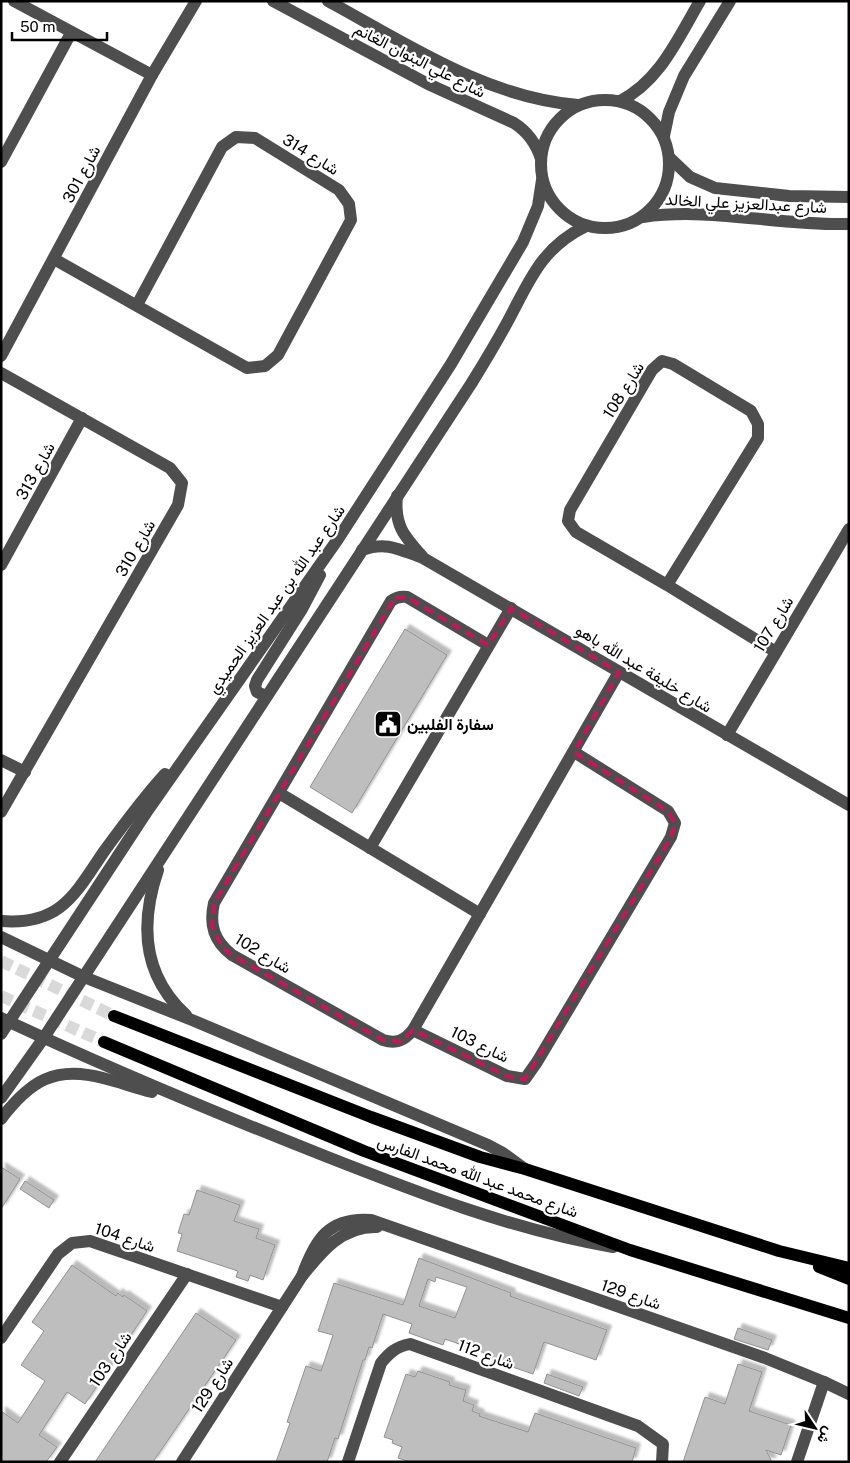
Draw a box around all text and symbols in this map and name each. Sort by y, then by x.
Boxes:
scale bar [12,10,108,42]
text: 50 m [20,18,55,35]
street label: شارع علي البنوان الغانم [349,19,489,105]
street label: شارع 314 [278,130,342,181]
street label: شارع 301 [58,142,106,207]
street label: شارع عبدالعزيز علي الخالد [664,190,827,221]
street label: شارع 108 [599,359,650,423]
street label: شارع 313 [12,439,61,504]
street label: شارع عبد الله بن عبد العزيز الحميدي [204,501,352,700]
street label: شارع 310 [112,516,161,581]
street label: شارع 107 [749,593,799,657]
street label: شارع خليفة عبد الله باهو [571,620,715,718]
public building icon: سفارة الفلبين [373,709,403,739]
place label: سفارة الفلبين [407,715,494,735]
street label: شارع 102 [230,929,294,979]
street label: شارع 103 [447,1022,512,1068]
street label: شارع محمد عبد الله محمد الفارس [374,1131,581,1224]
street label: شارع 104 [92,1219,157,1258]
street label: شارع 129 [598,1275,663,1315]
street label: شارع 103 [85,1328,137,1392]
street label: شارع 112 [454,1336,517,1375]
street label: شارع 129 [188,1354,239,1418]
north arrow [790,1403,840,1453]
text: ش [813,1423,837,1447]

